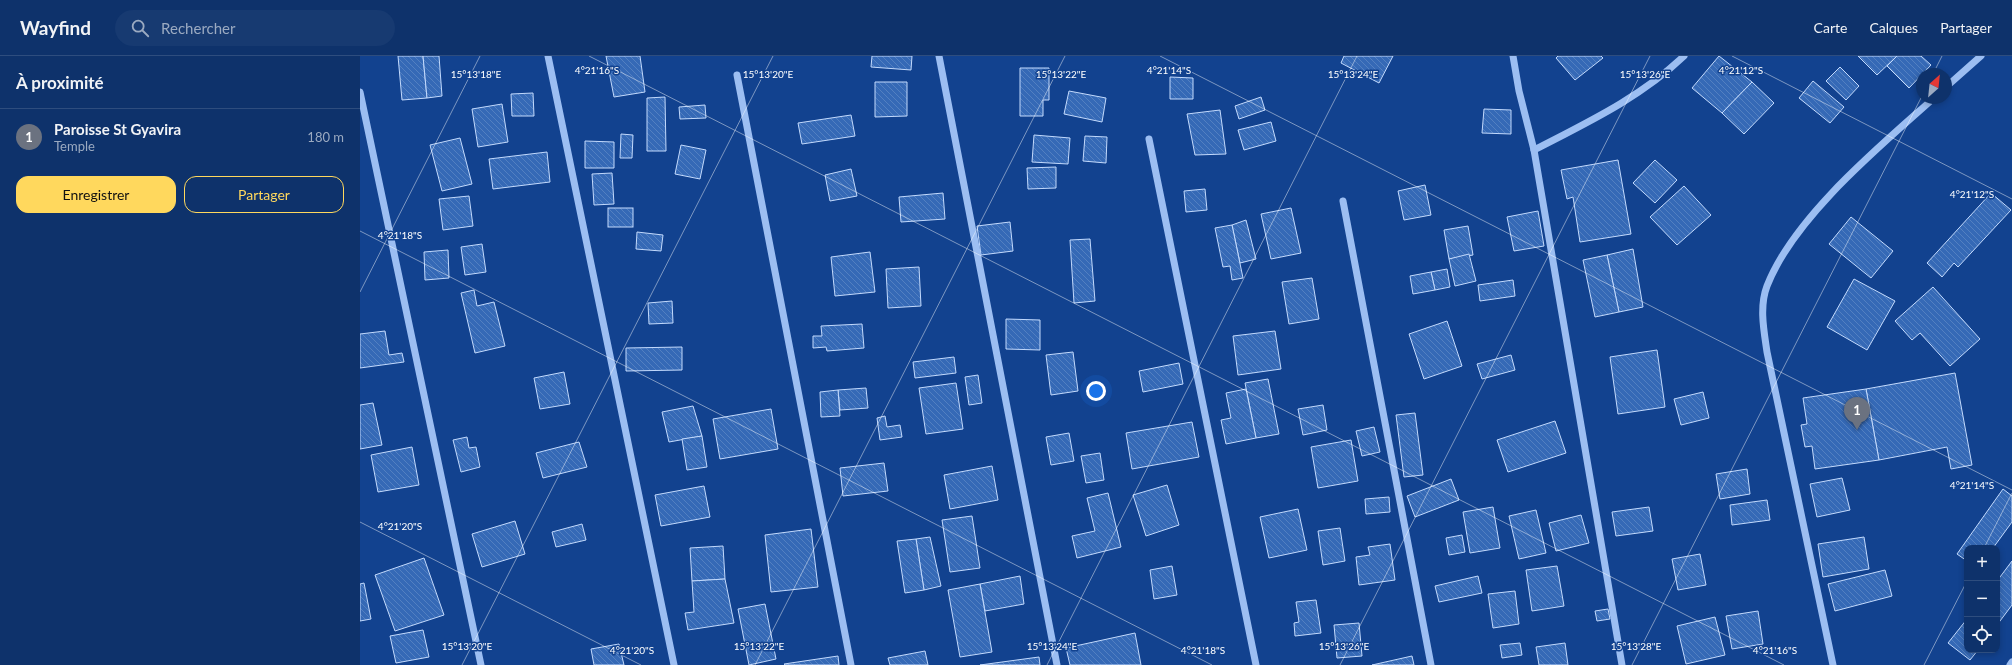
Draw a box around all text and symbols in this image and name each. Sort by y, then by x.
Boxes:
search box [115,10,395,46]
text: Wayfind [20,16,91,39]
icon: search [129,17,151,39]
text: Rechercher [161,19,235,37]
text: Carte [1814,19,1847,36]
text: Calques [1869,19,1918,36]
text: Partager [1940,19,1992,36]
text: 4°21'16"S [575,64,619,76]
text: 4°21'14"S [1147,64,1191,76]
text: 4°21'12"S [1719,64,1763,76]
text: 15°13'18"E [451,68,501,80]
text: 15°13'20"E [743,68,793,80]
text: 15°13'22"E [1036,68,1086,80]
text: 15°13'24"E [1328,68,1378,80]
text: 15°13'26"E [1620,68,1670,80]
north arrow [1916,68,1952,104]
text: À proximité [16,72,104,93]
text: Paroisse St Gyavira [54,120,181,138]
text: 1 [25,129,33,145]
text: 180 m [307,129,344,145]
text: Temple [54,138,95,154]
button: Enregistrer [16,176,176,213]
button: Partager [184,176,344,213]
text: 4°21'12"S [1950,188,1994,200]
text: 4°21'18"S [378,229,422,241]
your location [1086,381,1106,401]
pin: 1 [1844,397,1870,430]
text: 4°21'14"S [1950,479,1994,491]
text: 4°21'20"S [378,520,422,532]
map controls [1964,545,2000,653]
button: + [1964,545,2000,581]
button: − [1964,581,2000,617]
button: locate [1964,617,2000,653]
text: 15°13'20"E [442,640,492,652]
text: 15°13'22"E [734,640,784,652]
text: 15°13'24"E [1027,640,1077,652]
text: 15°13'26"E [1319,640,1369,652]
text: 15°13'28"E [1611,640,1661,652]
text: 4°21'20"S [610,644,654,656]
text: 4°21'18"S [1181,644,1225,656]
text: 4°21'16"S [1753,644,1797,656]

